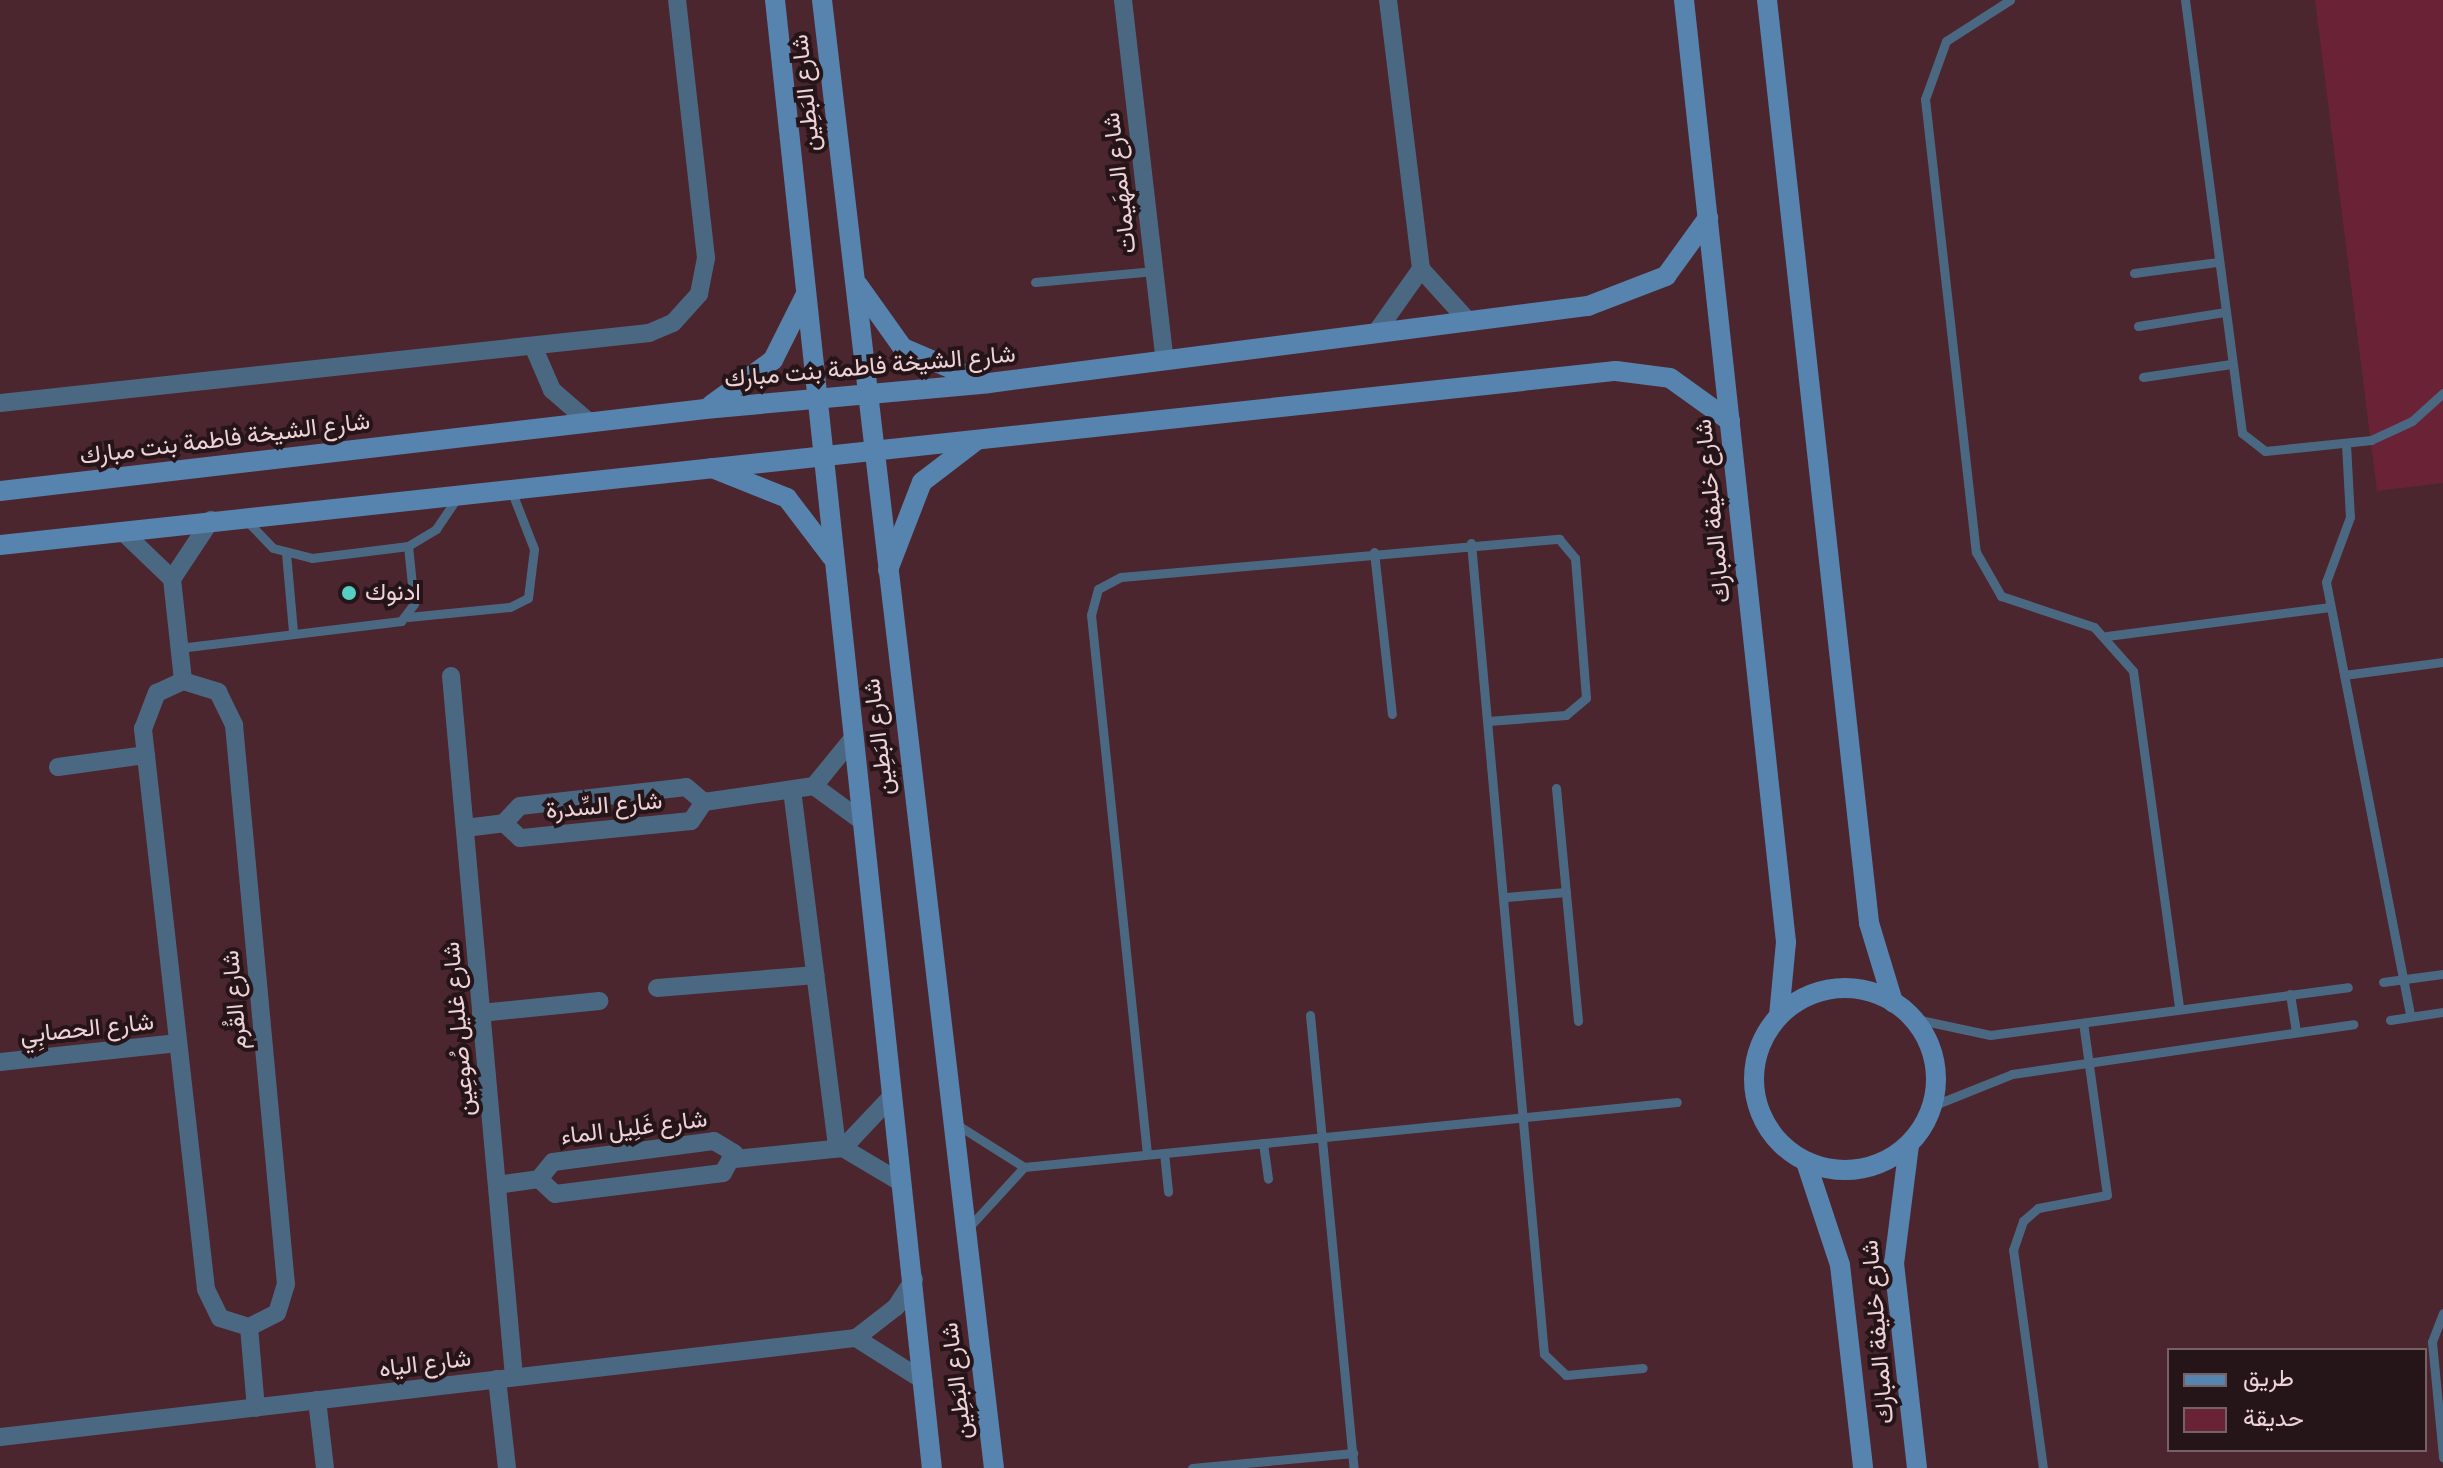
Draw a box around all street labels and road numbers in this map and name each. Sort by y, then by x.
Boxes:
street label: شارع البَطِين [786,33,826,153]
street label: شارع المهَيمات [1097,111,1143,255]
street label: شارع الشيخة فاطمة بنت مبارك [723,340,1017,394]
street label: شارع الشيخة فاطمة بنت مبارك [78,407,372,471]
street label: شارع خليفة المبارك [1689,418,1737,604]
street label: شارع البَطِين [858,677,900,797]
street label: شارع السِّدرة [545,787,663,825]
street label: شارع غليل صُوعِين [437,941,481,1117]
street label: شارع القُرم [216,949,254,1051]
street label: شارع الحصابِي [19,1008,155,1050]
street label: شارع غَلِيل الماء [559,1105,709,1151]
street label: شارع خليفة المبارك [1856,1239,1900,1425]
street label: شارع البَطِين [936,1321,978,1441]
street label: شارع الياه [377,1344,473,1384]

